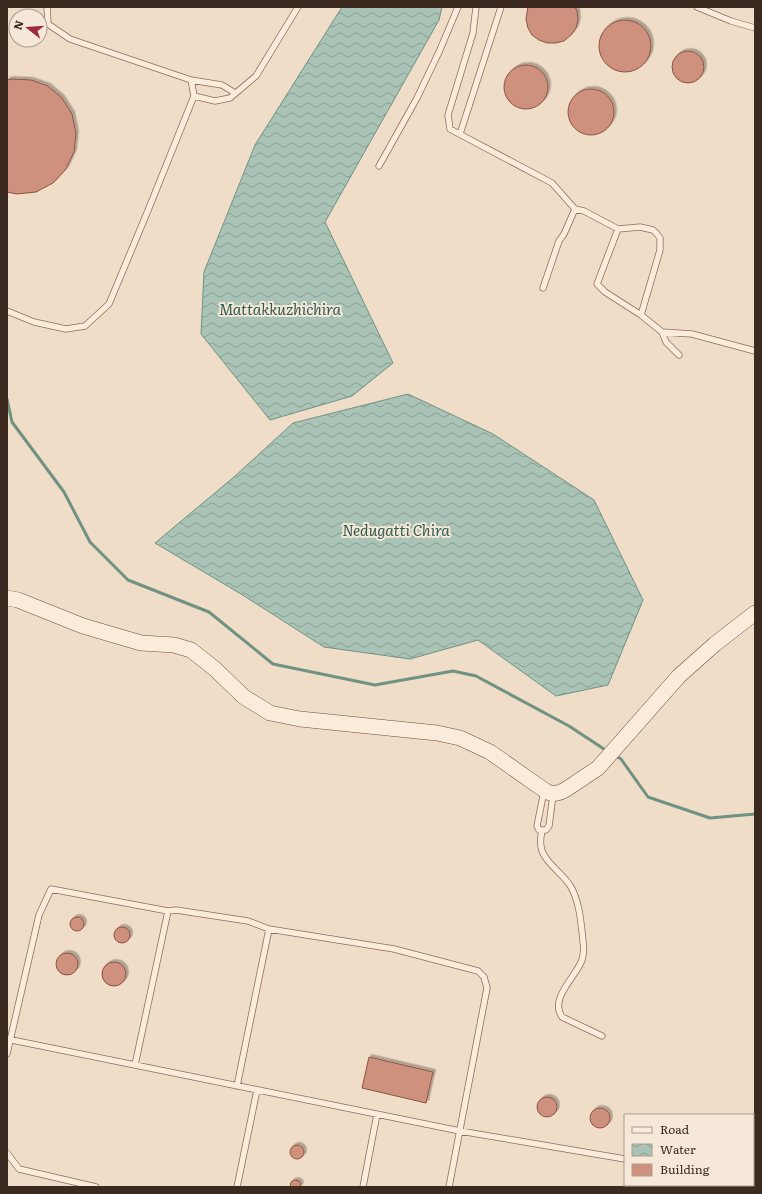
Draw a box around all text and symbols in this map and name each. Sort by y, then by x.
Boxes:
north arrow [8,8,48,48]
text: N [8,18,26,32]
water label: Mattakkuzhichira [219,297,341,320]
water label: Nedugatti Chira [342,518,450,541]
legend [624,1114,754,1186]
text: Road [660,1120,690,1138]
text: Water [660,1140,696,1158]
text: Building [660,1160,710,1178]

